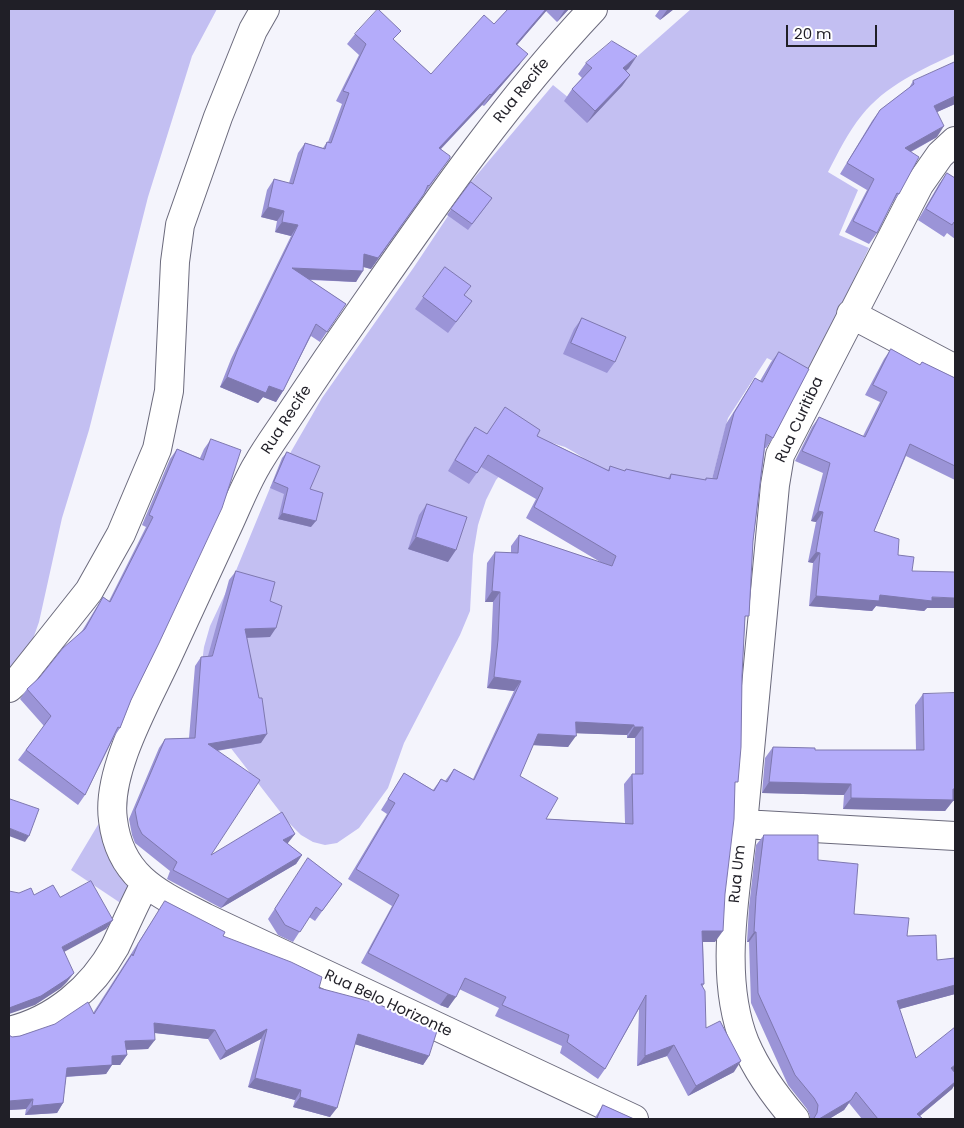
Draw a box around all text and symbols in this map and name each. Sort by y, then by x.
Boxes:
scale bar [789,15,880,47]
text: 20 m [794,23,832,44]
street label: Rua Recife [490,55,554,127]
street label: Rua Curitiba [772,374,828,466]
street label: Rua Recife [258,382,316,458]
street label: Rua Um [726,844,750,904]
street label: Rua Belo Horizonte [321,967,455,1041]

